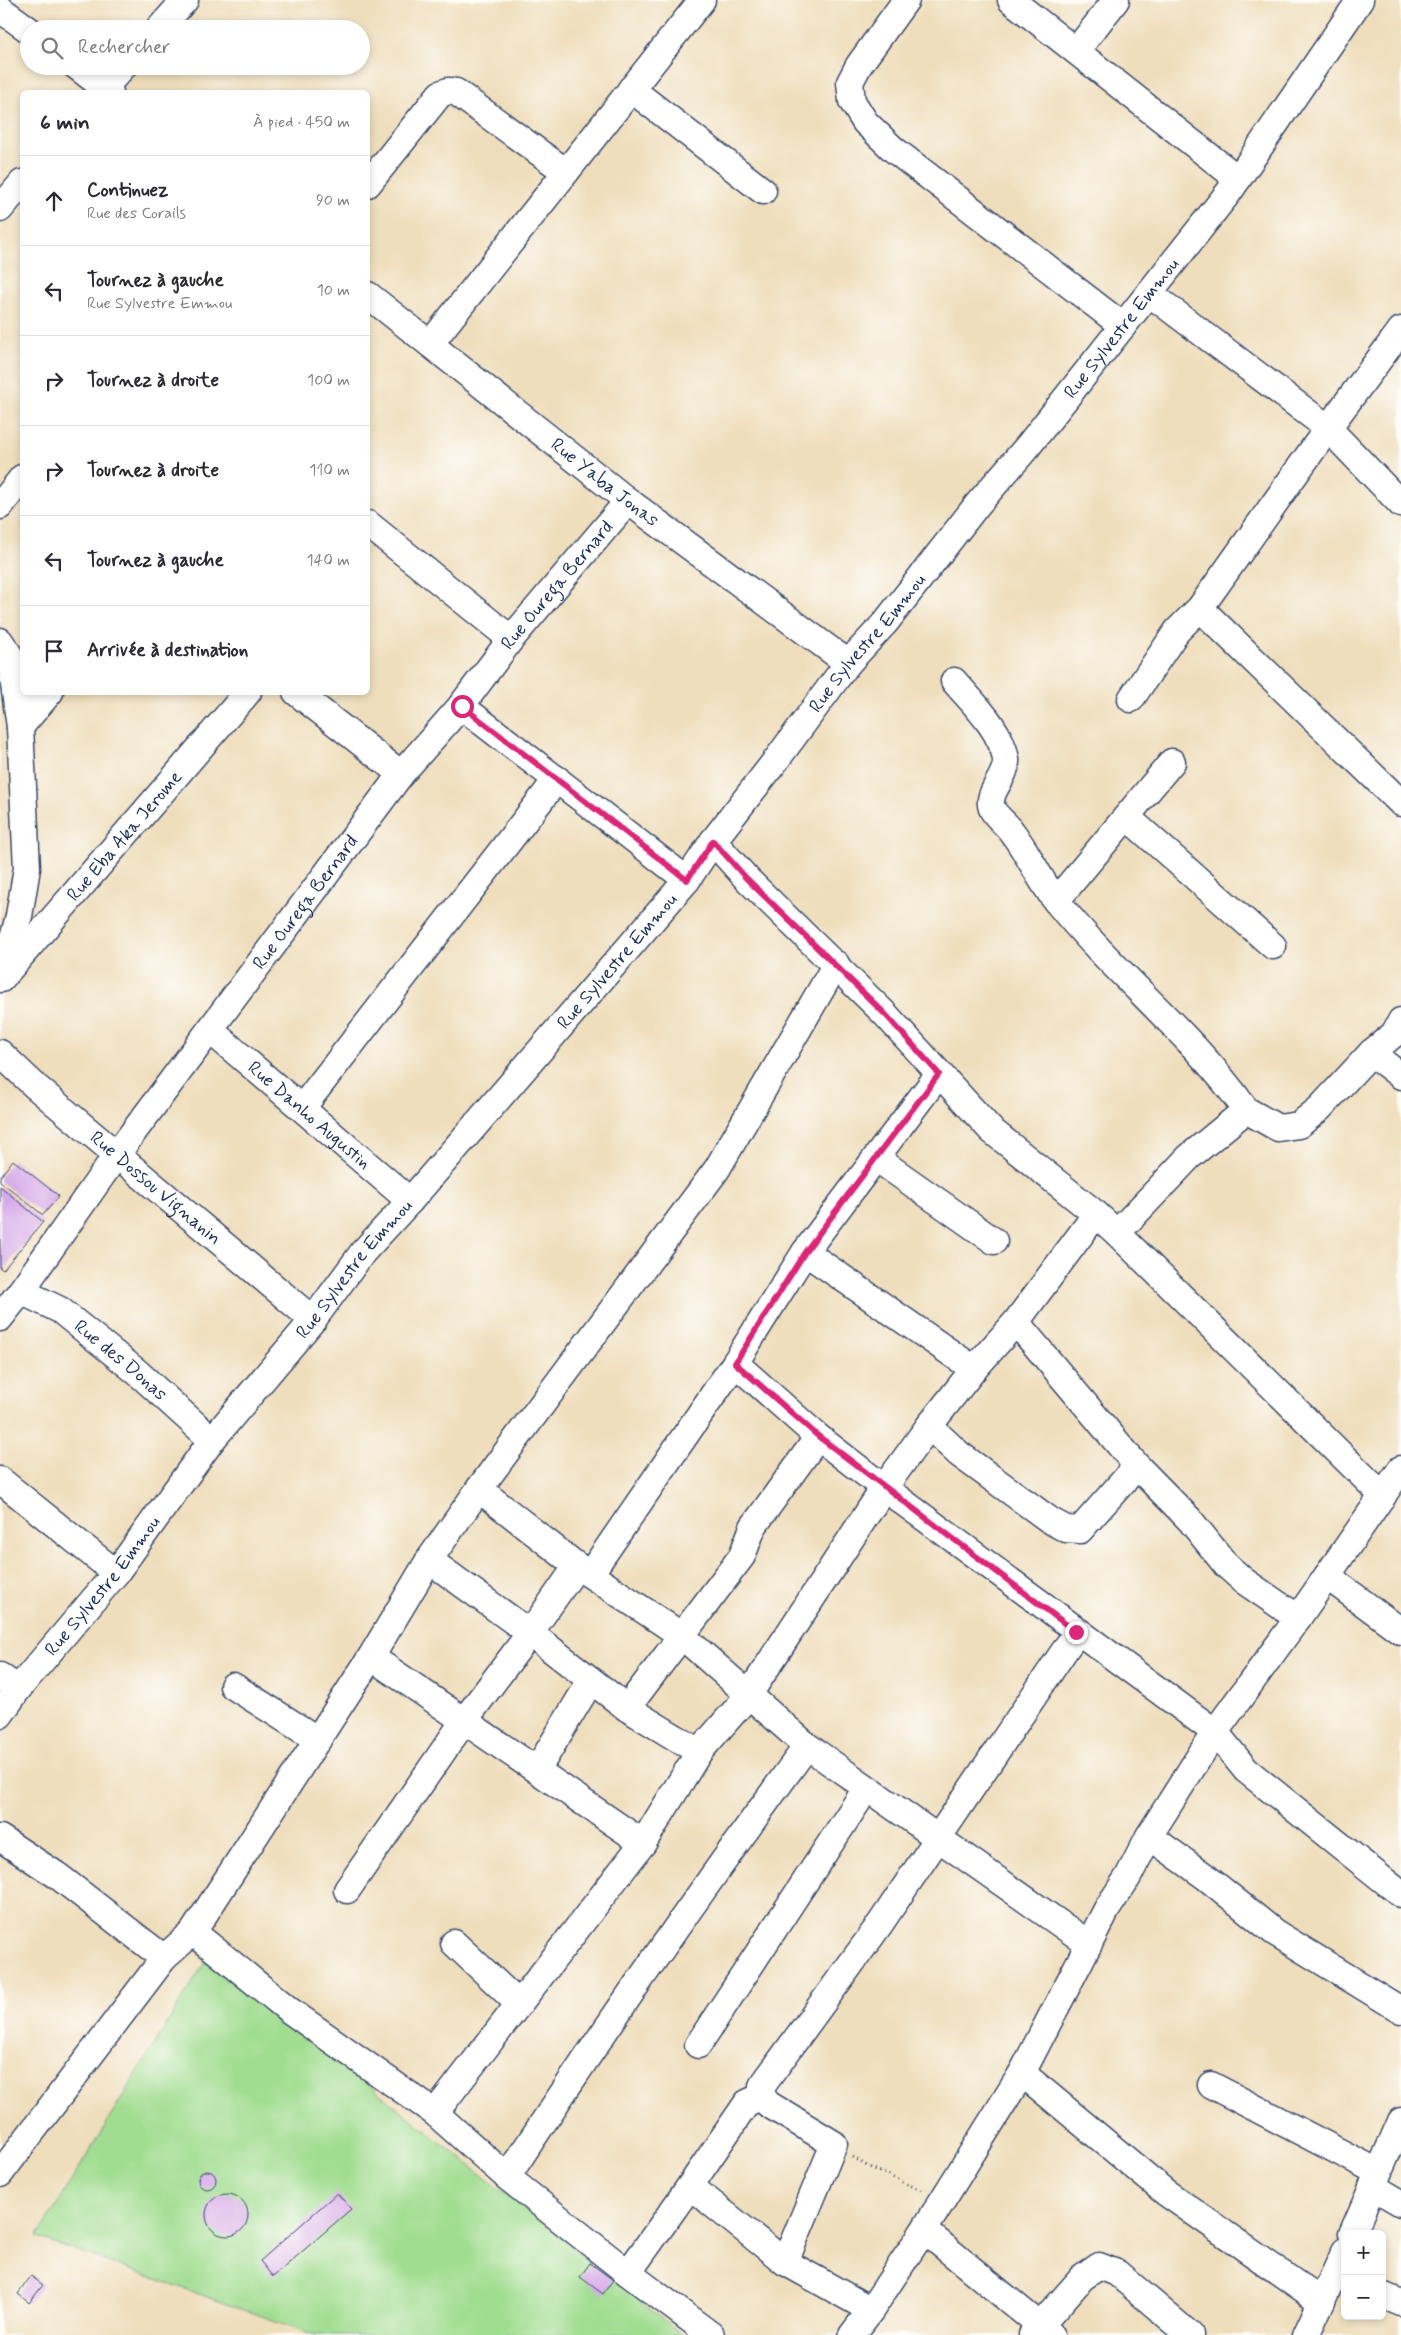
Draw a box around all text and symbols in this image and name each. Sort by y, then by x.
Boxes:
search box [20,20,370,75]
icon: search [38,34,66,62]
text: Rechercher [78,35,170,60]
text: 6 min [40,109,90,137]
text: À pied · 450 m [253,112,350,133]
text: Continuez [87,178,168,203]
icon: ahead [40,187,68,215]
text: 90 m [316,190,350,211]
text: Rue des Corails [87,203,186,224]
street label: Rue Sylvestre Emmou [1058,253,1185,403]
text: Tournez à gauche [87,268,224,293]
icon: left [40,277,68,305]
text: 10 m [317,280,350,301]
text: Rue Sylvestre Emmou [87,293,232,314]
icon: right [40,367,68,395]
text: Tournez à droite [87,368,219,393]
text: 100 m [307,370,350,391]
street label: Rue Yaba Jonas [546,432,664,532]
icon: right [40,457,68,485]
text: Tournez à droite [87,458,219,483]
text: 110 m [309,460,350,481]
street label: Rue Ourega Bernard [495,515,619,655]
icon: left [40,547,68,575]
text: Tournez à gauche [87,548,224,573]
text: 140 m [306,550,350,571]
street label: Rue Sylvestre Emmou [803,568,931,718]
icon: arrive [40,637,68,665]
text: Arrivée à destination [87,638,248,663]
route start [451,695,474,718]
street label: Rue Eba Aka Jerome [61,765,188,907]
street label: Rue Ourega Bernard [247,830,364,974]
street label: Rue Sylvestre Emmou [551,888,683,1035]
street label: Rue Danho Augustin [243,1055,377,1175]
street label: Rue Dossou Vignanin [85,1125,227,1250]
street label: Rue Sylvestre Emmou [290,1194,418,1344]
street label: Rue des Donas [69,1314,173,1406]
street label: Rue Sylvestre Emmou [39,1511,166,1661]
route end [1065,1621,1088,1644]
map controls [1341,2230,1386,2320]
button: + [1341,2230,1386,2275]
button: − [1341,2275,1386,2320]

